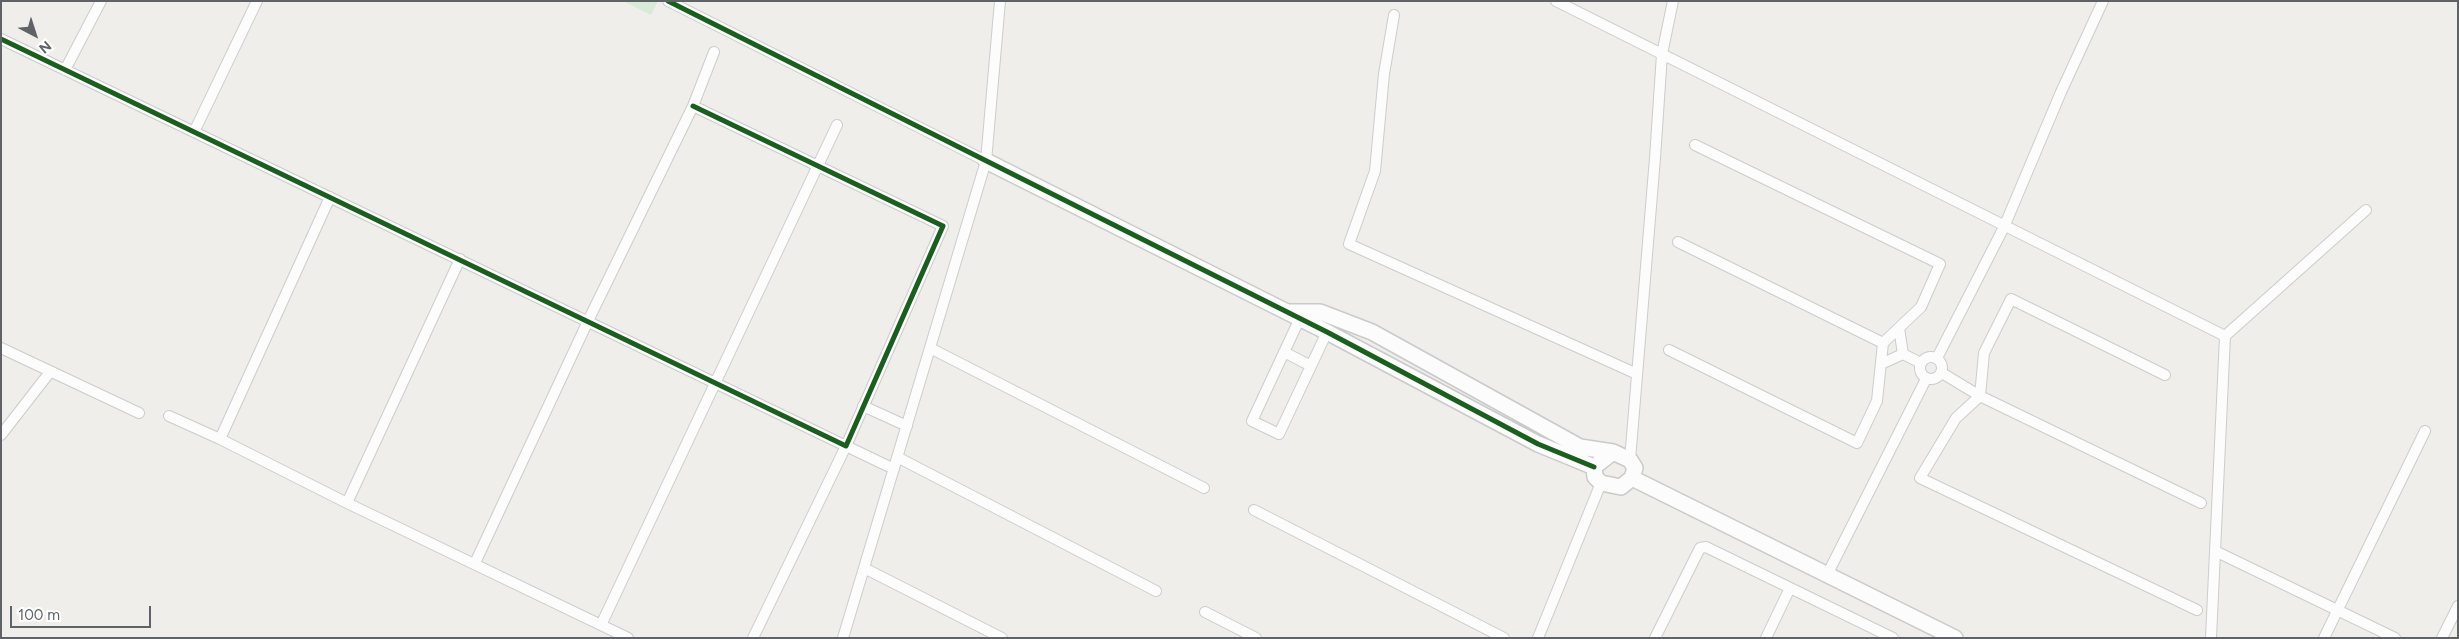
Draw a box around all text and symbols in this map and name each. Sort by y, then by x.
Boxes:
north arrow [10,10,60,60]
text: N [35,37,55,57]
scale bar [12,596,154,628]
text: 100 m [18,606,60,624]

